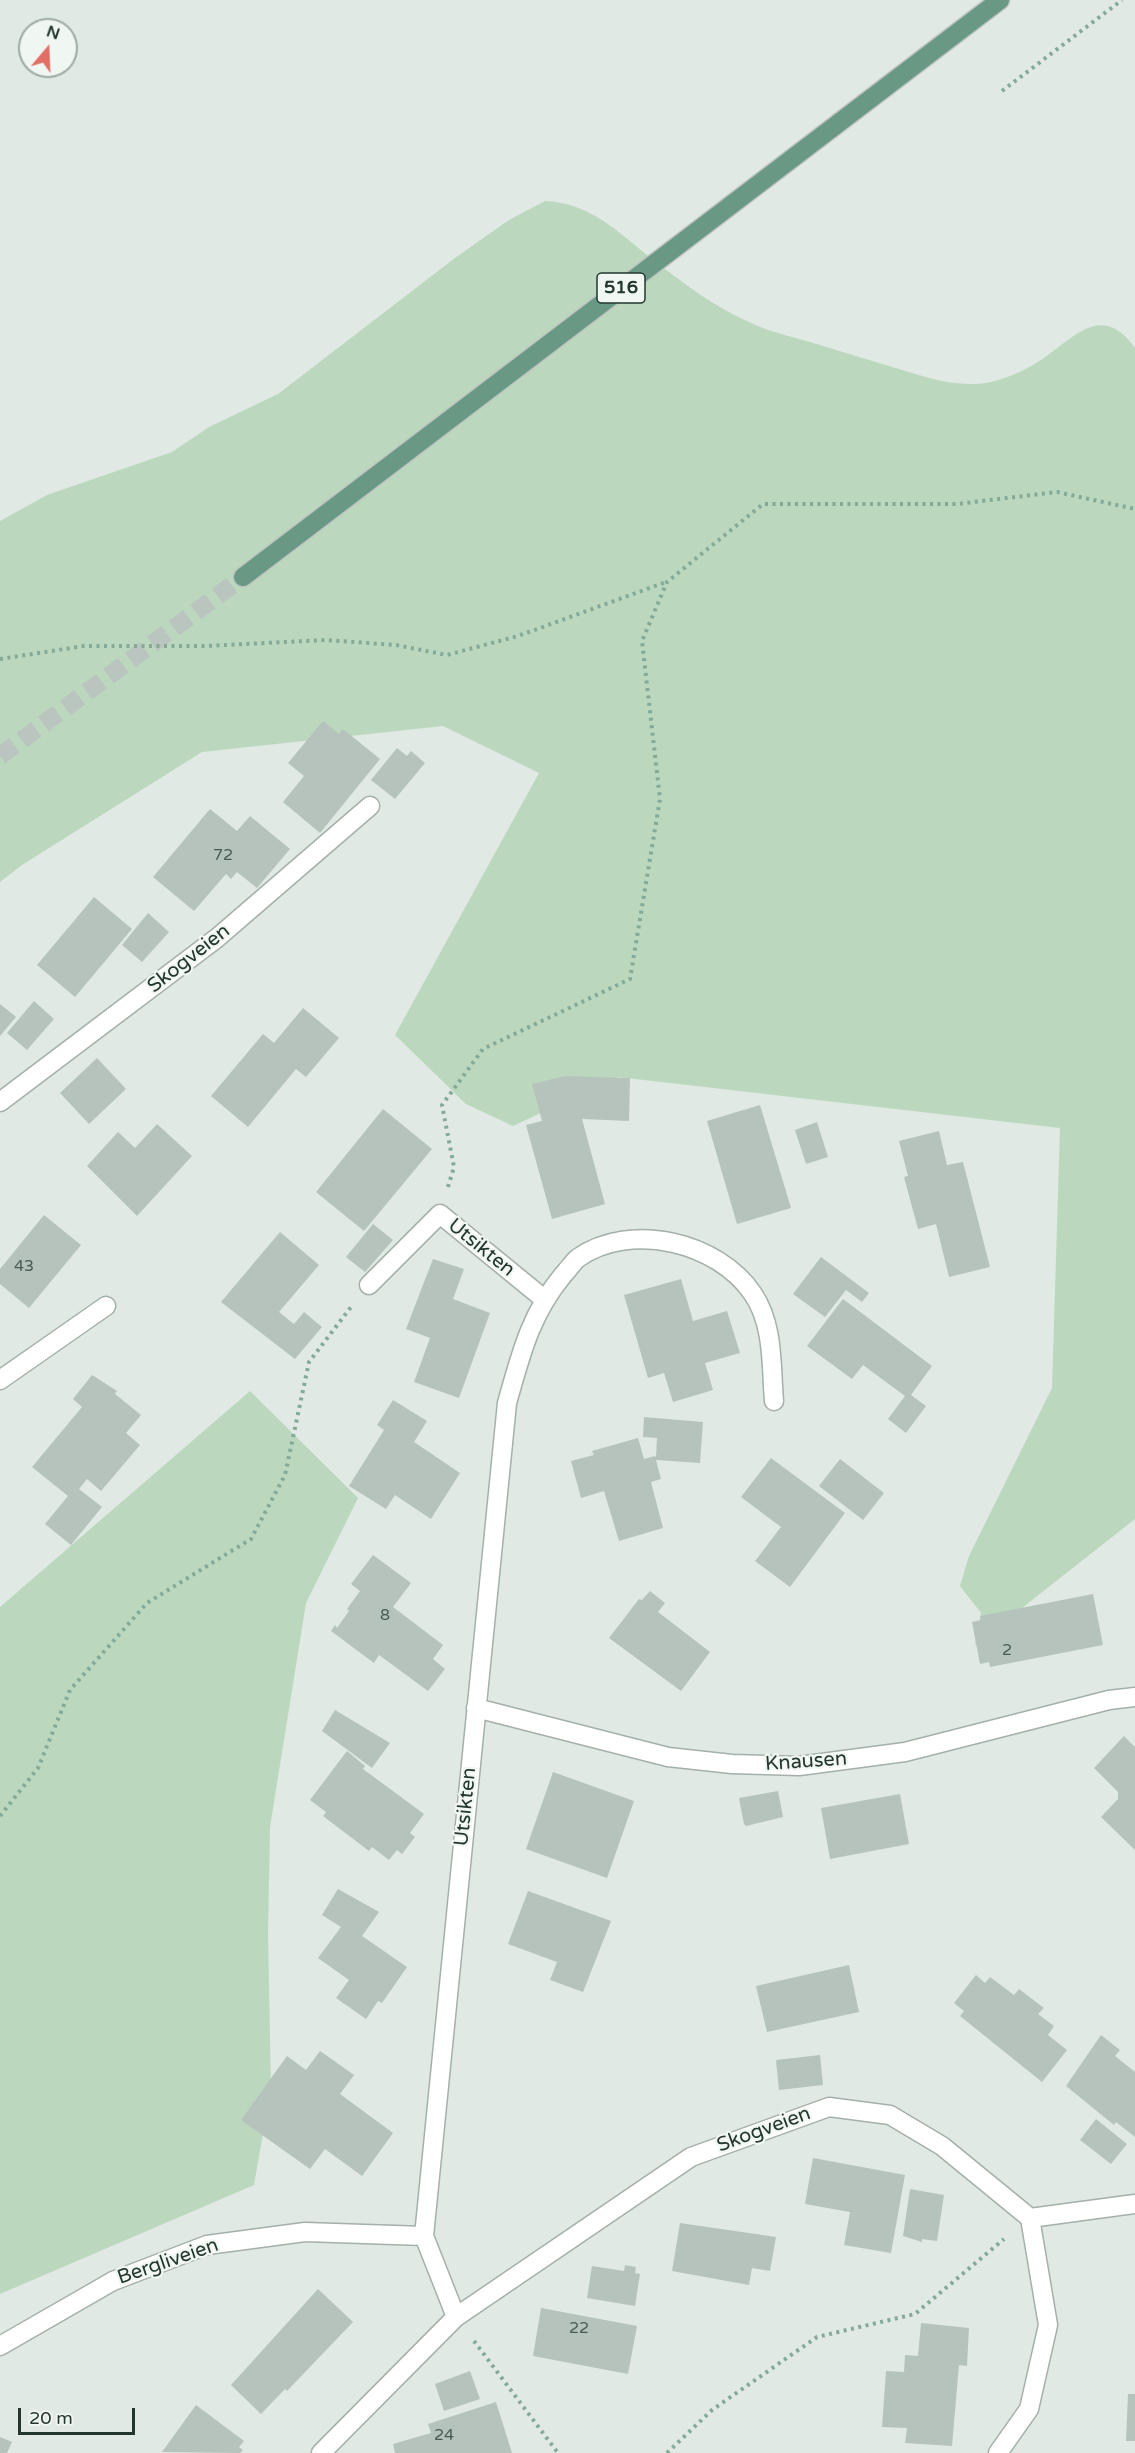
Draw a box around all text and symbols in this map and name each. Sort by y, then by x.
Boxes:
north arrow [18,18,78,78]
text: N [44,21,63,44]
road number: 516 [597,273,645,303]
house number: 72 [213,846,233,866]
street label: Skogveien [143,919,235,999]
street label: Utsikten [443,1214,519,1282]
house number: 43 [14,1257,34,1277]
house number: 8 [380,1606,390,1626]
house number: 2 [1002,1641,1012,1661]
street label: Knausen [764,1747,848,1777]
street label: Utsikten [450,1766,482,1848]
street label: Skogveien [714,2102,814,2158]
street label: Bergliveien [114,2234,222,2290]
house number: 22 [569,2319,589,2339]
scale bar [21,2396,138,2434]
text: 20 m [29,2407,73,2429]
house number: 24 [434,2426,454,2446]

